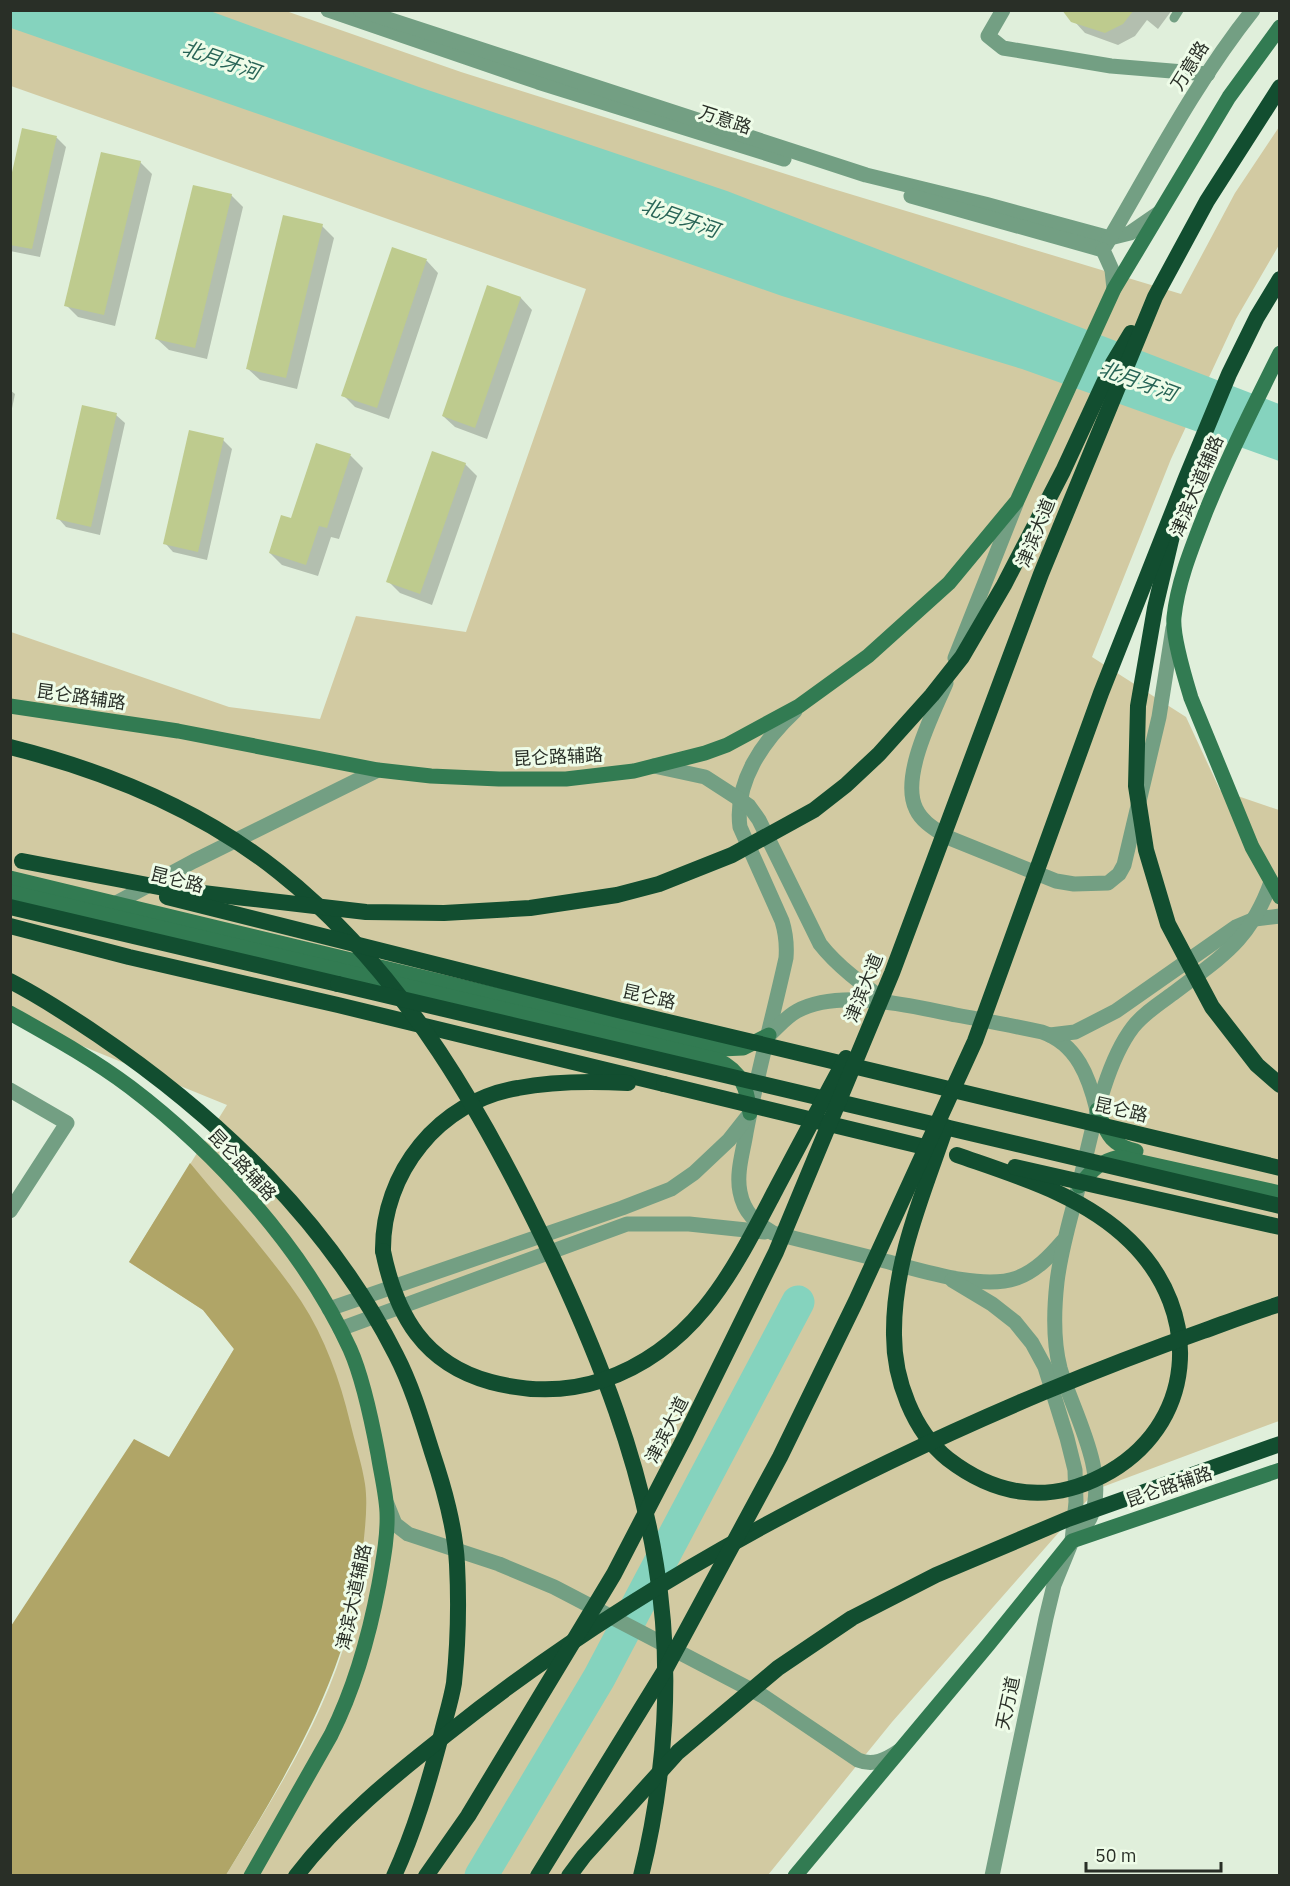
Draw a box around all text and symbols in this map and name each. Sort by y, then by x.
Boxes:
water label: 北月牙河 [179,34,267,87]
street label: 万意路 [1166,37,1214,95]
street label: 万意路 [696,100,754,139]
water label: 北月牙河 [638,192,726,245]
water label: 北月牙河 [1096,354,1184,408]
street label: 津滨大道辅路 [1165,432,1228,540]
street label: 津滨大道 [1011,495,1060,570]
street label: 昆仑路辅路 [35,679,127,714]
street label: 昆仑路辅路 [512,743,604,770]
street label: 昆仑路 [148,862,206,897]
street label: 津滨大道 [839,950,888,1025]
street label: 昆仑路 [620,979,678,1014]
street label: 昆仑路 [1092,1092,1150,1127]
street label: 昆仑路辅路 [203,1124,281,1205]
street label: 津滨大道 [640,1392,693,1467]
street label: 昆仑路辅路 [1123,1461,1215,1512]
street label: 津滨大道辅路 [331,1542,376,1652]
street label: 天万道 [991,1674,1024,1732]
scale bar [1086,1835,1221,1873]
text: 50 m [1095,1844,1137,1867]

